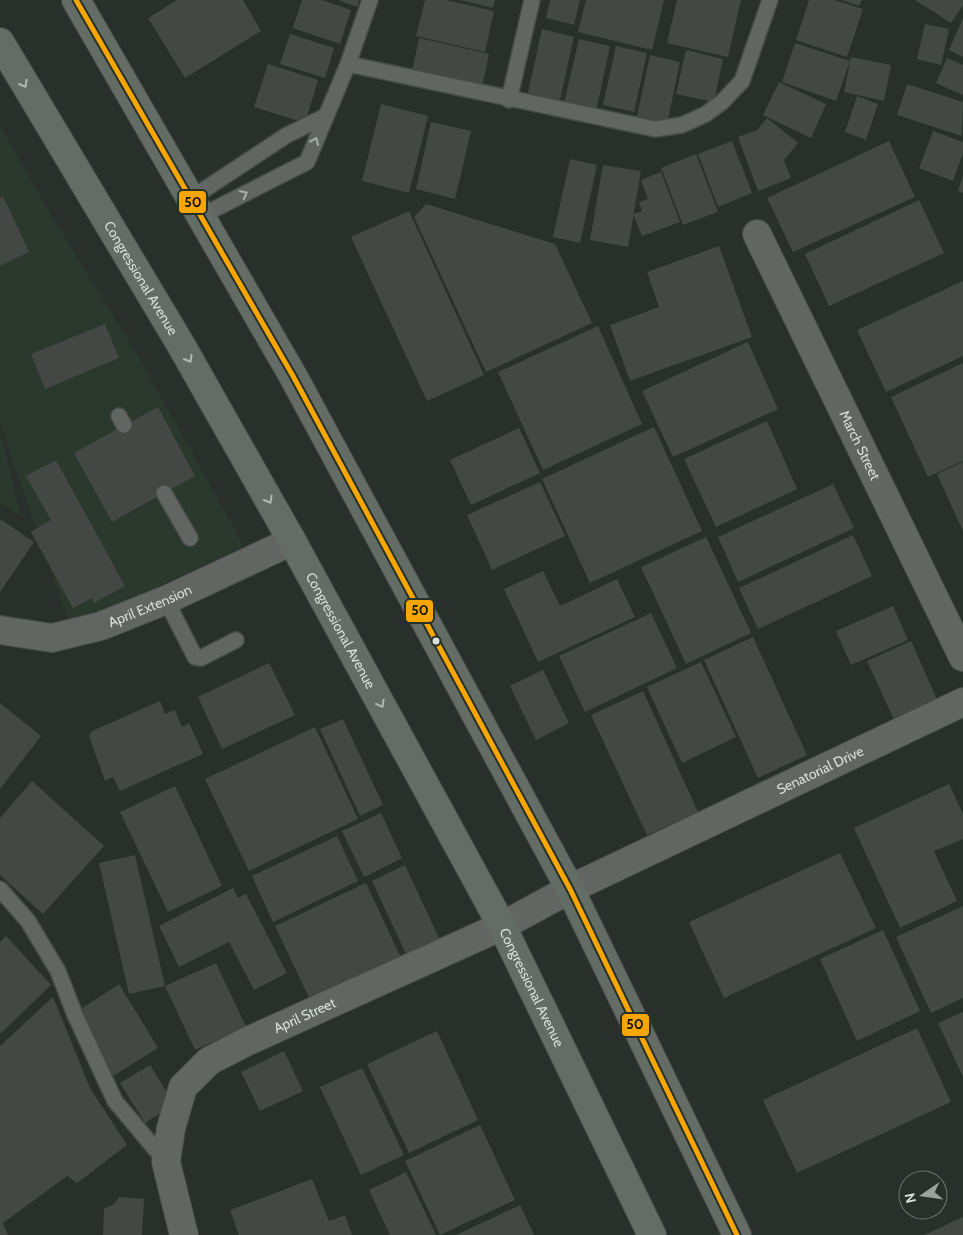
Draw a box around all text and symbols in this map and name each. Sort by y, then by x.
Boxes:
one-way arrow [18,79,28,88]
one-way arrow [309,137,320,146]
line badge: 50 [178,190,207,214]
one-way arrow [239,190,248,200]
text: 50 [184,193,202,211]
street label: Congressional Avenue [100,218,182,339]
one-way arrow [182,353,192,362]
street label: March Street [835,407,885,483]
one-way arrow [262,495,272,504]
street label: Congressional Avenue [302,569,380,692]
street label: April Extension [106,580,195,631]
line badge: 50 [405,599,434,623]
text: 50 [411,601,429,619]
unlabelled marker [431,636,441,646]
one-way arrow [375,698,385,707]
street label: Senatorial Drive [774,742,866,798]
street label: Congressional Avenue [495,925,568,1050]
street label: April Street [271,993,339,1037]
line badge: 50 [621,1013,650,1037]
text: 50 [626,1015,644,1033]
north arrow [898,1170,948,1220]
text: N [900,1191,920,1205]

